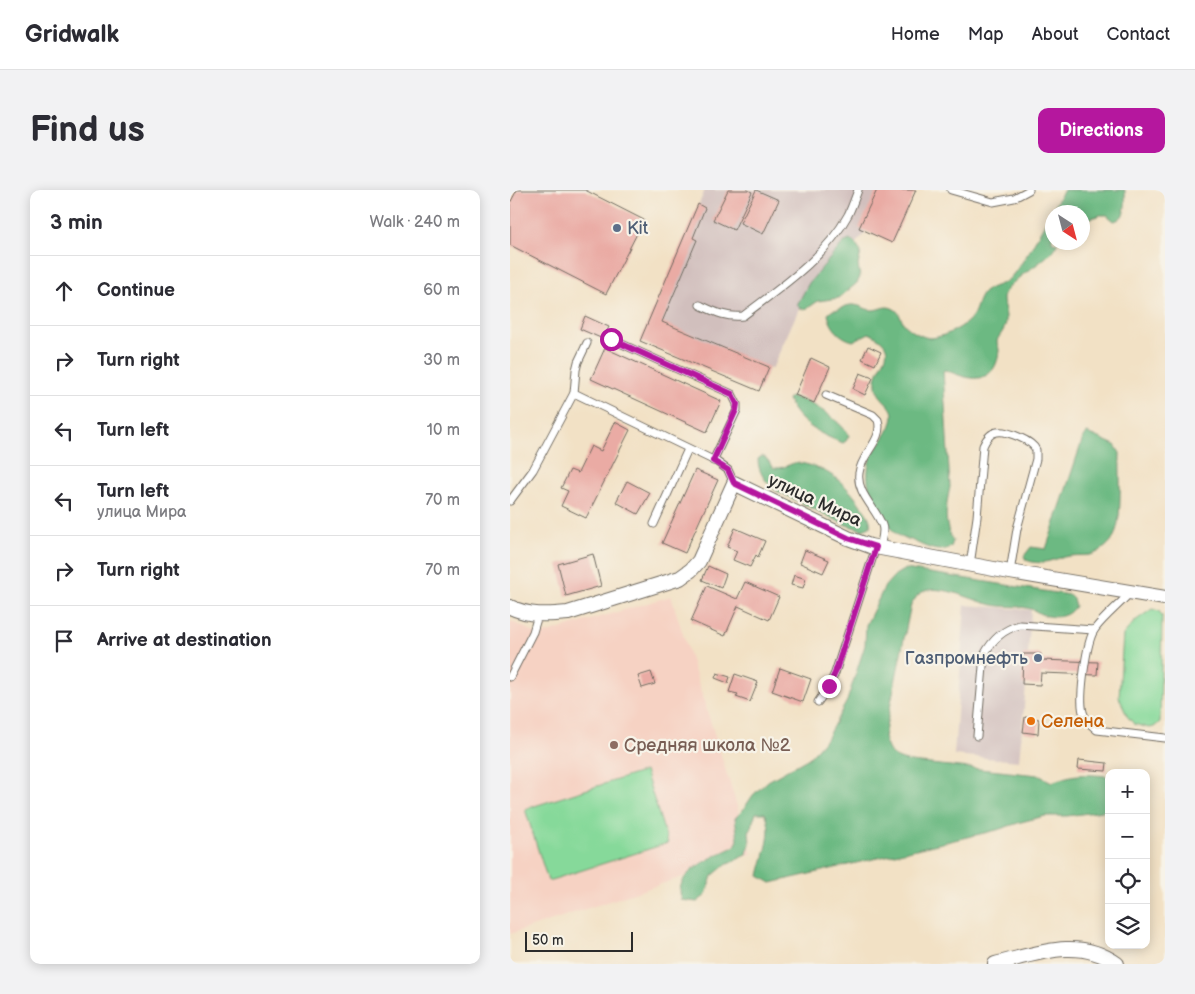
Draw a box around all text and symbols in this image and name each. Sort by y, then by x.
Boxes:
text: Gridwalk [25,20,119,49]
text: Home [891,24,940,45]
text: Map [968,24,1004,45]
text: About [1032,24,1079,45]
text: Contact [1107,24,1170,45]
button: Directions [1038,108,1165,153]
text: Find us [30,109,145,152]
north arrow [1045,205,1090,250]
text: 3 min [50,210,103,235]
text: Walk · 240 m [370,213,460,232]
place label: Kit [627,218,649,239]
marker: Kit [611,222,623,234]
icon: ahead [50,277,78,305]
text: Continue [97,279,175,302]
text: 60 m [423,281,460,300]
route start [600,328,623,351]
icon: right [50,347,78,375]
text: Turn right [97,349,180,372]
text: 30 m [423,351,460,370]
icon: left [50,417,78,445]
text: Turn left [97,419,169,442]
text: 10 m [427,421,460,440]
street label: улица Мира [765,470,865,531]
text: Turn left [97,480,169,503]
icon: left [50,487,78,515]
text: 70 m [425,491,460,510]
text: улица Мира [97,503,186,522]
icon: right [50,557,78,585]
text: Turn right [97,559,180,582]
text: 70 m [425,561,460,580]
icon: arrive [50,627,78,655]
text: Arrive at destination [97,629,272,652]
place label: Газпромнефть [905,648,1028,669]
marker: Газпромнефть [1032,652,1044,664]
route end [818,675,841,698]
place label: Селена [1041,711,1105,732]
marker: Селена [1025,715,1037,727]
place label: Средняя школа №2 [624,735,791,756]
marker: Средняя школа №2 [608,739,620,751]
map controls [1105,769,1150,949]
button: + [1105,769,1150,814]
button: − [1105,814,1150,859]
button: locate [1105,859,1150,904]
button: layers [1105,904,1150,949]
scale bar [525,929,632,952]
text: 50 m [532,932,564,949]

